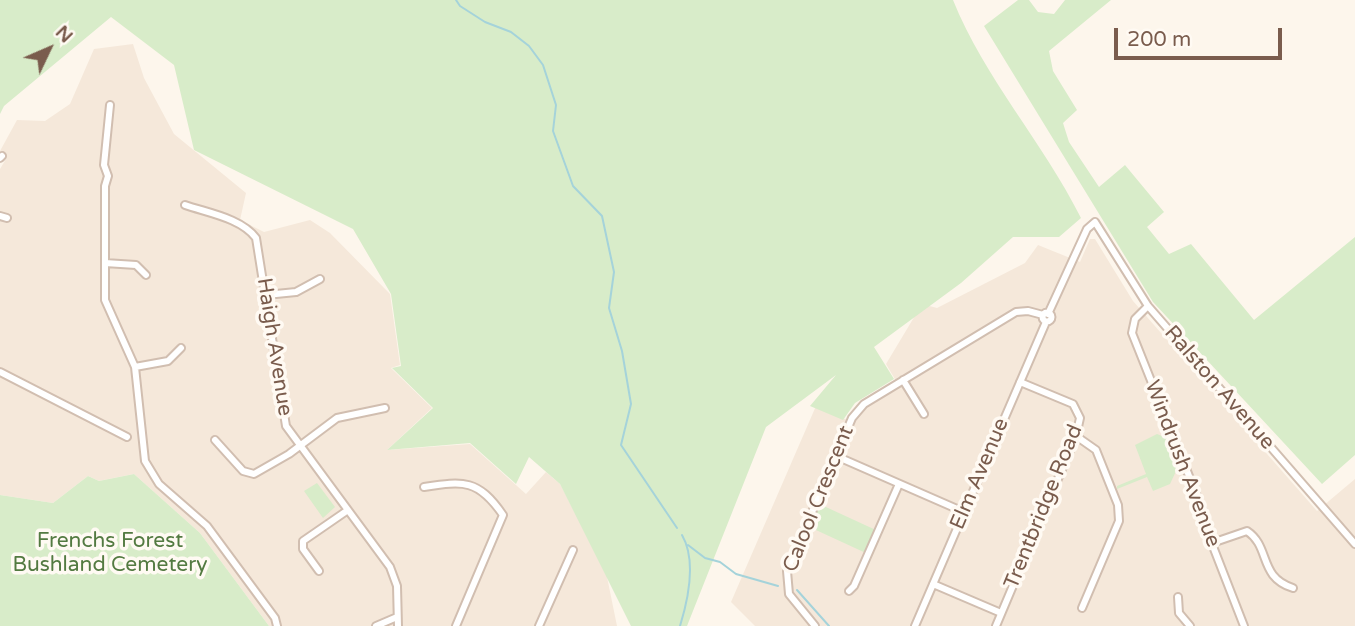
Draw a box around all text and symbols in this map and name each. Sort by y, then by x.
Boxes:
north arrow [14,14,84,84]
scale bar [1117,14,1285,58]
text: N [51,21,77,48]
text: 200 m [1127,27,1191,52]
street label: Haigh Avenue [251,276,297,418]
street label: Ralston Avenue [1158,321,1280,455]
street label: Windrush Avenue [1139,377,1225,551]
street label: Elm Avenue [945,415,1015,533]
street label: Trentbridge Road [1000,421,1088,593]
street label: Calool Crescent [778,422,860,576]
park label: Frenchs Forest Bushland Cemetery [13,528,207,578]

